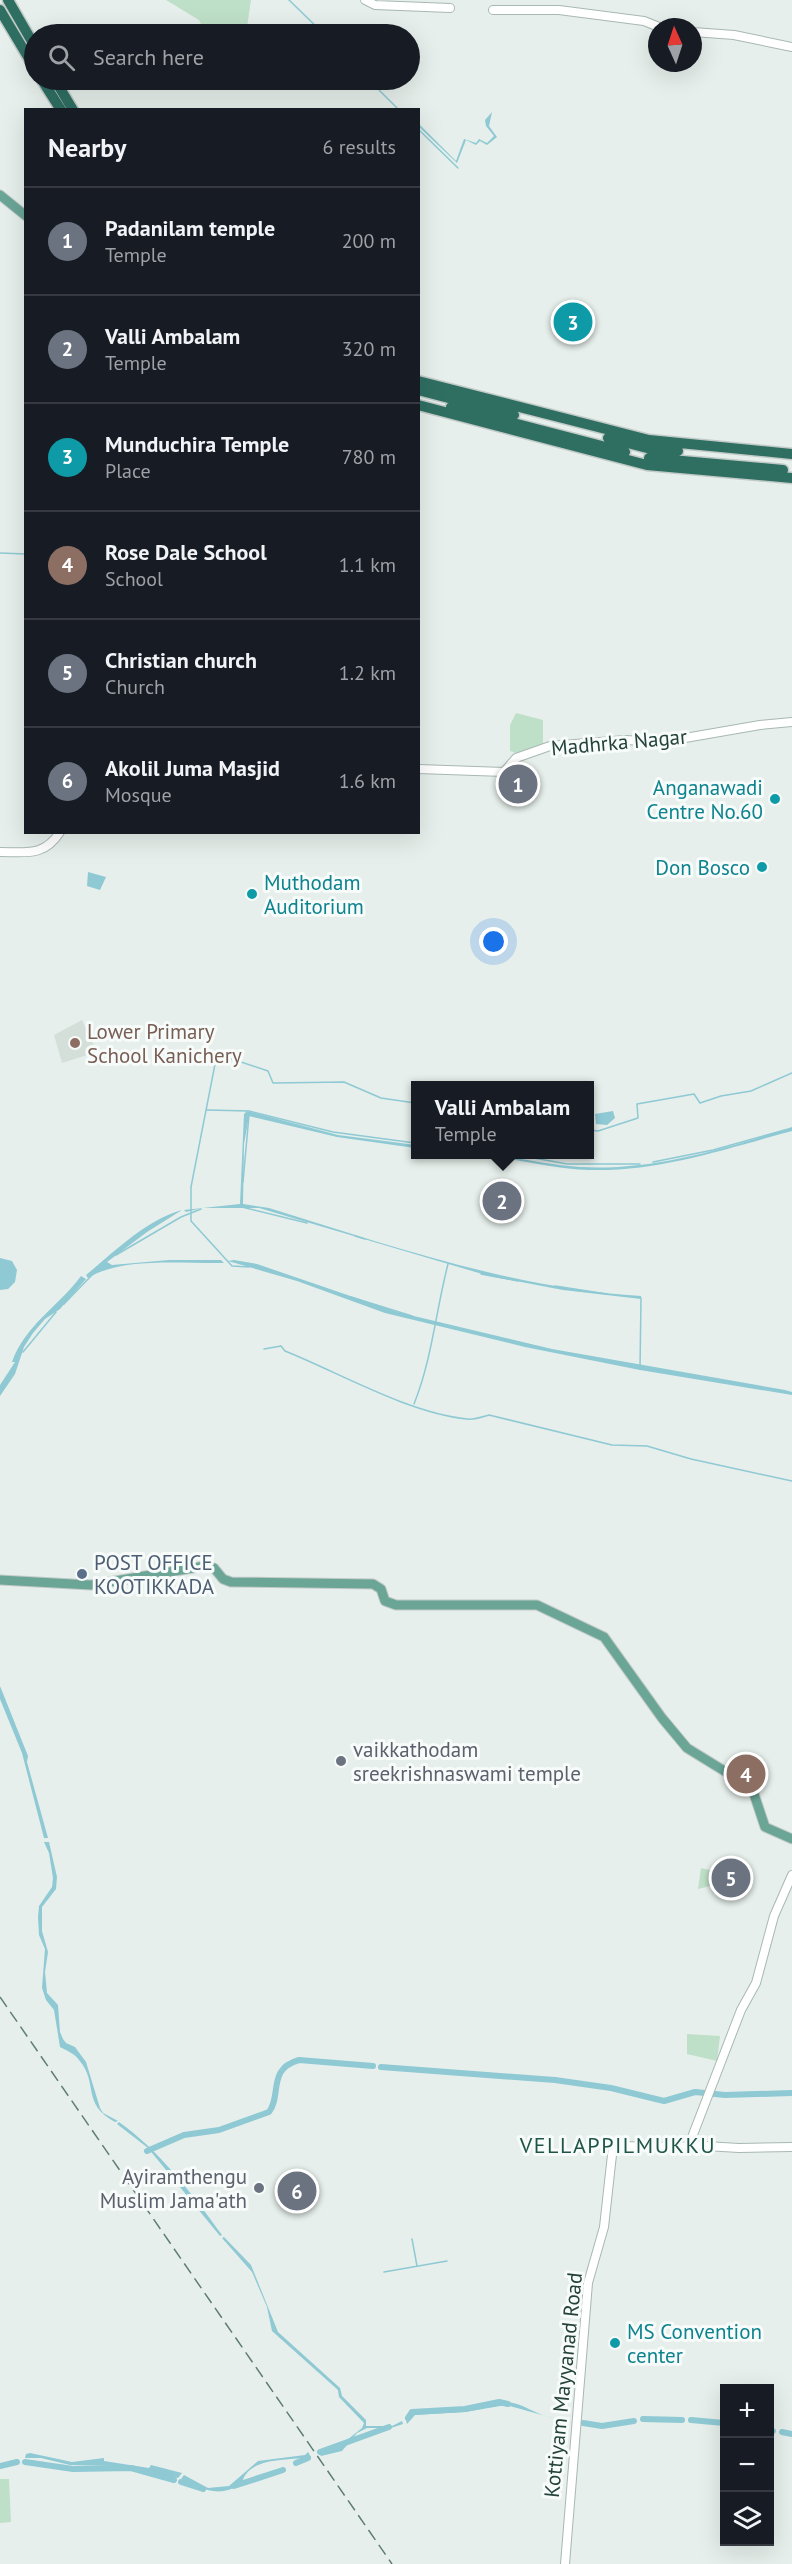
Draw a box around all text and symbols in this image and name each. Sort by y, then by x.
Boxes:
north arrow [648,18,702,72]
search box [24,24,420,90]
icon: search [45,41,78,74]
text: Search here [93,43,204,71]
text: Nearby [48,131,126,164]
text: 6 results [323,134,396,160]
text: Padanilam temple [105,214,275,242]
text: 1 [62,228,73,254]
text: 200 m [342,228,396,254]
text: Temple [105,242,167,268]
pin: 3 [554,300,592,344]
text: Valli Ambalam [105,322,240,350]
text: 2 [62,336,73,362]
text: 320 m [342,336,396,362]
text: Temple [105,350,167,376]
text: Munduchira Temple [105,430,289,458]
text: 3 [62,444,73,470]
text: 780 m [342,444,396,470]
text: Place [105,458,151,484]
text: Rose Dale School [105,538,267,566]
text: 4 [62,552,73,578]
text: 1.1 km [339,552,396,578]
text: School [105,566,163,592]
text: Christian church [105,646,257,674]
text: 5 [62,660,73,686]
text: 1.2 km [339,660,396,686]
text: Church [105,674,165,700]
street label: Madhrka Nagar [550,723,688,761]
text: Akolil Juma Masjid [105,754,280,782]
pin: 1 [498,762,538,806]
text: 6 [62,768,73,794]
text: 1.6 km [339,768,396,794]
place label: Anganawadi Centre No.60 [647,774,763,825]
text: Mosque [105,782,172,808]
marker: Anganawadi Centre No.60 [768,792,782,806]
place label: Don Bosco [655,854,750,881]
marker: Don Bosco [755,860,769,874]
place label: Muthodam Auditorium [264,869,364,920]
marker: Muthodam Auditorium [245,887,259,901]
your location [479,927,508,956]
place label: Lower Primary School Kanichery [87,1018,242,1069]
marker: Lower Primary School Kanichery [68,1036,82,1050]
popup [411,1081,594,1159]
text: Valli Ambalam [435,1093,570,1121]
text: Temple [435,1121,497,1147]
pin: 2 [482,1178,522,1224]
place label: POST OFFICE KOOTIKKADA [94,1549,215,1600]
marker: POST OFFICE KOOTIKKADA [75,1567,89,1581]
place label: vaikkathodam sreekrishnaswami temple [353,1736,581,1787]
pin: 4 [726,1752,766,1796]
marker: vaikkathodam sreekrishnaswami temple [334,1754,348,1768]
pin: 5 [712,1856,750,1900]
district label: VELLAPPILMUKKU [519,2131,716,2159]
place label: Ayiramthengu Muslim Jama'ath [100,2163,247,2214]
pin: 6 [278,2168,316,2214]
marker: Ayiramthengu Muslim Jama'ath [252,2181,266,2195]
street label: Kottiyam Mayyanad Road [538,2271,588,2499]
place label: MS Convention center [627,2318,762,2369]
marker: MS Convention center [608,2336,622,2350]
map controls [720,2384,774,2546]
button: + [720,2384,774,2438]
button: − [720,2438,774,2492]
button: layers [720,2492,774,2546]

